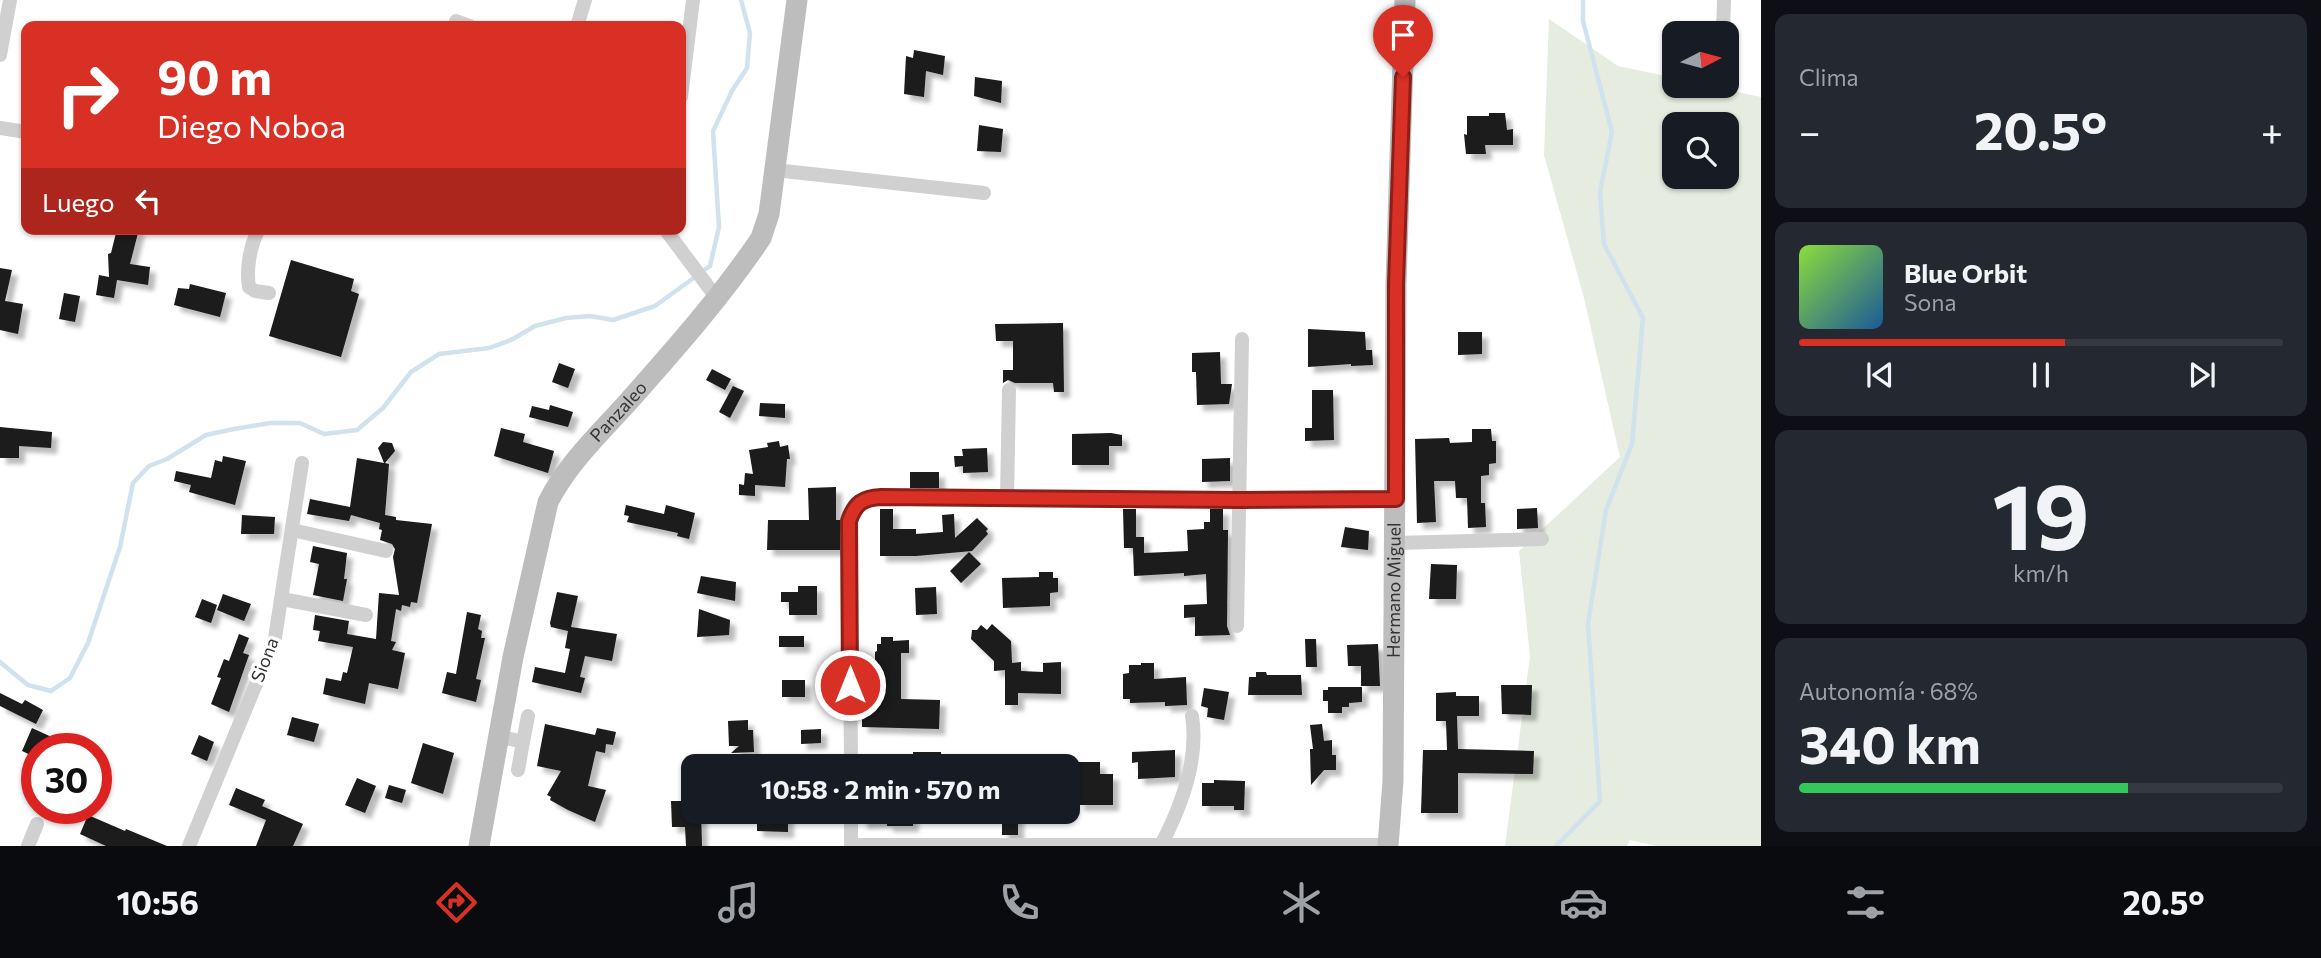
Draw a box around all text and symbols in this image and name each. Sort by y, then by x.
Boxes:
pin [1373,5,1433,77]
icon: arrive [1384,16,1422,54]
north arrow [1662,21,1740,98]
map controls [1662,21,1739,189]
text: 90 m [157,45,272,105]
icon: right [42,49,133,140]
text: Clima [1799,63,1859,91]
text: 20.5° [1974,97,2107,161]
text: Diego Noboa [157,105,346,145]
text: − [1799,107,1821,154]
text: + [2261,107,2283,154]
button: search [1662,112,1739,189]
icon: left [129,182,167,220]
text: Luego [42,186,115,217]
text: Blue Orbit [1904,257,2027,288]
text: Sona [1904,288,1956,316]
icon: previous [1861,356,1899,394]
icon: pause [2022,356,2060,394]
icon: next [2183,356,2221,394]
street label: Panzaleo [585,376,651,446]
text: 19 [1992,457,2090,569]
street label: Hermano Miguel [1382,522,1405,658]
text: km/h [2013,559,2069,587]
street label: Siona [246,634,283,685]
position arrow [813,648,887,722]
text: Autonomía · 68% [1799,677,1978,705]
text: 340 km [1799,711,1981,775]
speed limit sign: 30 [21,733,112,824]
text: 10:58 · 2 min · 570 m [761,773,1000,804]
icon: directions [432,878,481,927]
icon: music [714,878,763,927]
icon: phone [995,878,1044,927]
icon: climate [1277,878,1326,927]
icon: car [1559,878,1608,927]
icon: filters [1841,878,1890,927]
text: 10:56 [116,882,199,922]
text: 20.5° [2122,882,2205,922]

